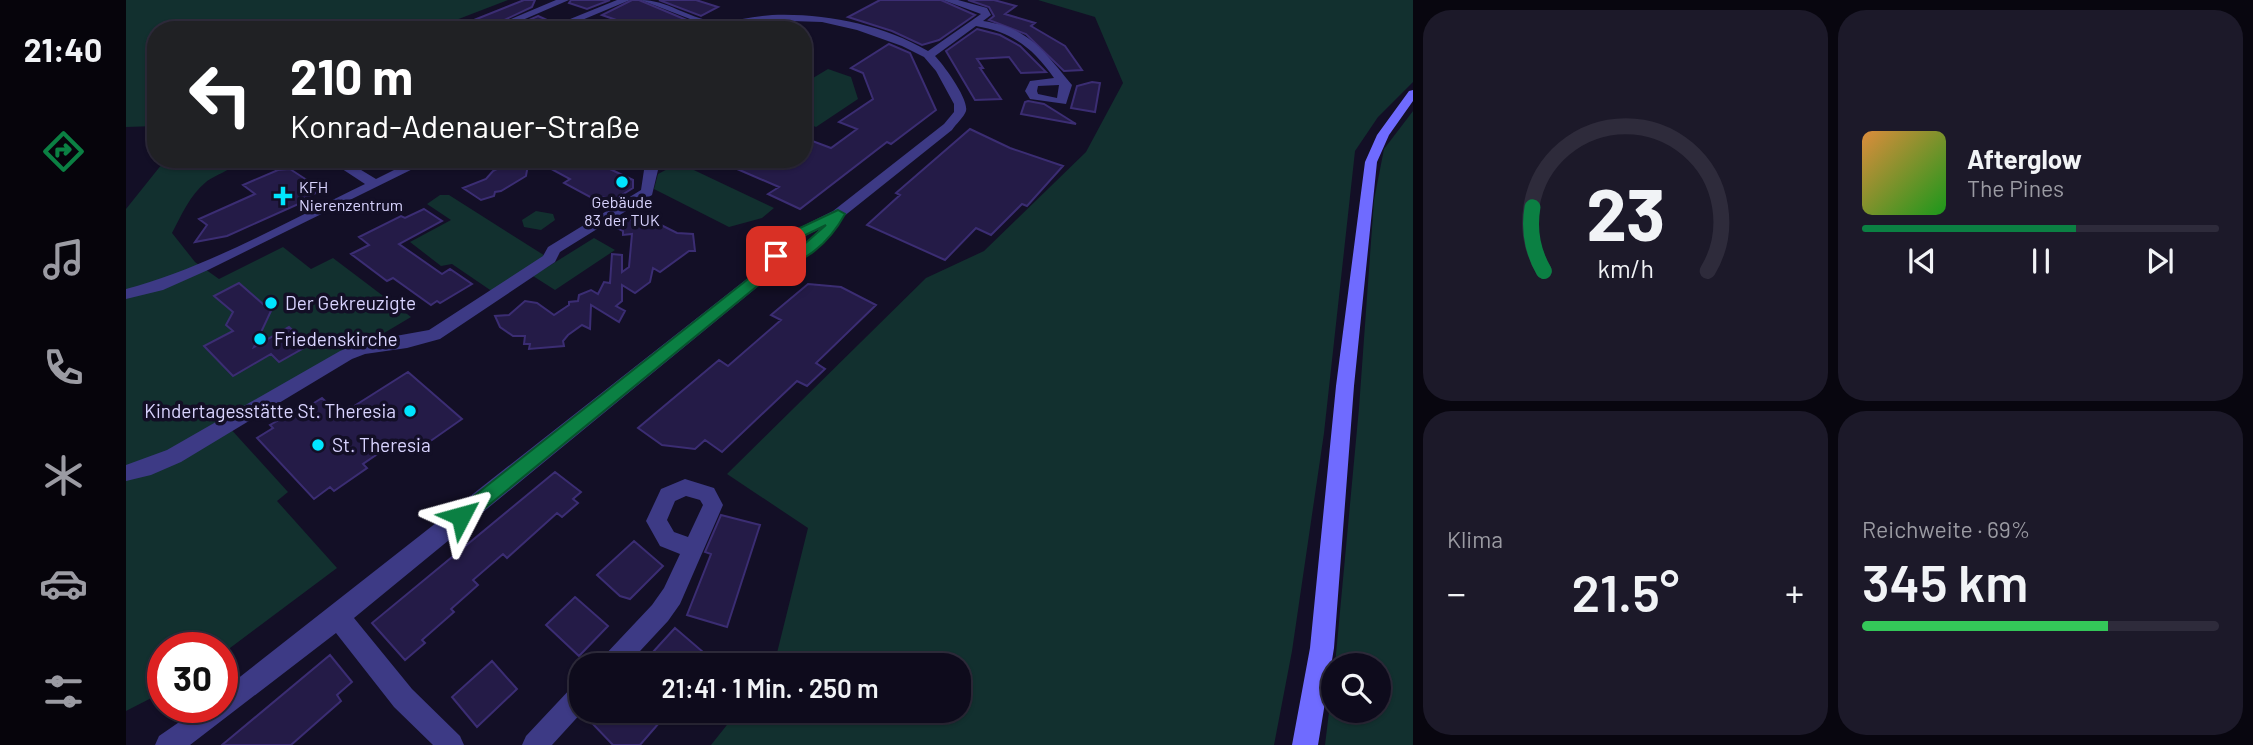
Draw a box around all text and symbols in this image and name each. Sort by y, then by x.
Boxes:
text: 21:40 [24,30,102,68]
text: 210 m [290,46,413,105]
icon: left [175,49,266,140]
text: Konrad-Adenauer-Straße [290,106,640,144]
icon: directions [39,127,88,176]
text: Afterglow [1967,143,2082,174]
text: 23 [1586,169,1665,257]
marker: Gebäude 83 der TUK [614,174,630,190]
text: The Pines [1967,174,2064,202]
place label: KFH Nierenzentrum [299,177,403,214]
marker: KFH Nierenzentrum [273,186,293,206]
place label: Gebäude 83 der TUK [584,192,660,229]
pin [746,226,806,286]
icon: music [39,235,88,284]
icon: arrive [757,237,795,275]
icon: previous [1903,242,1941,280]
icon: pause [2022,242,2060,280]
icon: next [2141,242,2179,280]
text: km/h [1597,253,1654,283]
place label: Der Gekreuzigte [285,291,416,314]
marker: Der Gekreuzigte [263,295,279,311]
place label: Friedenskirche [274,327,398,350]
marker: Friedenskirche [252,331,268,347]
icon: phone [39,343,88,392]
place label: Kindertagesstätte St. Theresia [144,399,396,422]
marker: Kindertagesstätte St. Theresia [402,403,418,419]
place label: St. Theresia [332,433,431,456]
marker: St. Theresia [310,437,326,453]
icon: climate [39,451,88,500]
position arrow [424,479,498,553]
text: Reichweite · 69% [1862,515,2030,543]
text: Klima [1447,525,1503,553]
text: 345 km [1862,550,2028,612]
icon: car [39,559,88,608]
text: 21.5° [1572,560,1679,622]
text: − [1447,569,1466,615]
text: + [1785,569,1804,615]
speed limit sign: 30 [147,632,238,723]
map controls [1321,653,1391,723]
button: search [1321,653,1391,723]
icon: filters [39,667,88,716]
text: 21:41 · 1 Min. · 250 m [661,672,879,703]

